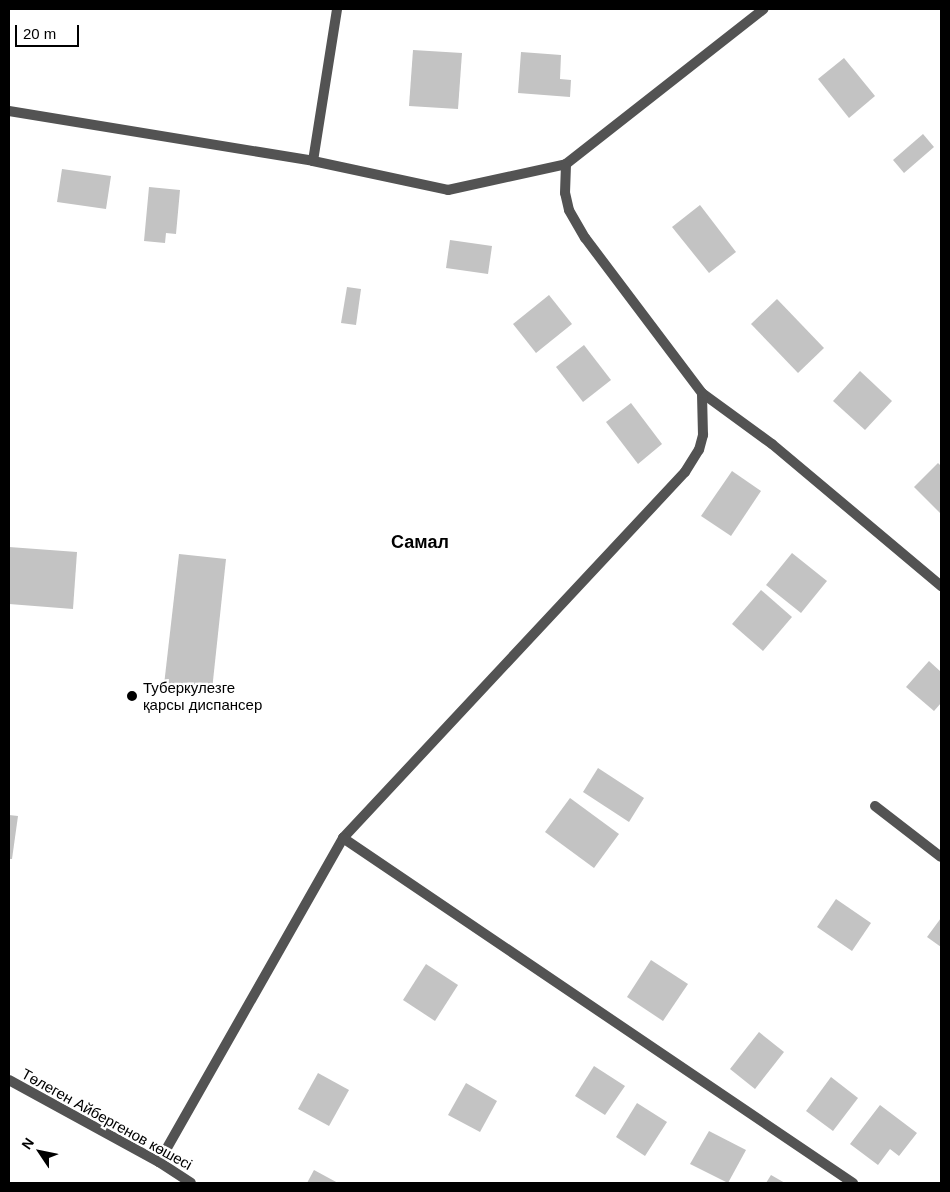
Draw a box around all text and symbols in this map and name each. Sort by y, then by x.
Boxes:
scale bar [18,15,81,47]
text: 20 m [23,25,56,42]
district label: Самал [391,531,449,553]
place label: Туберкулезге қарсы диспансер [143,678,262,713]
marker: Туберкулезге қарсы диспансер [125,689,139,703]
street label: Төлеген Айбергенов көшесі [19,1064,195,1174]
north arrow [15,1127,65,1177]
text: N [18,1135,37,1152]

